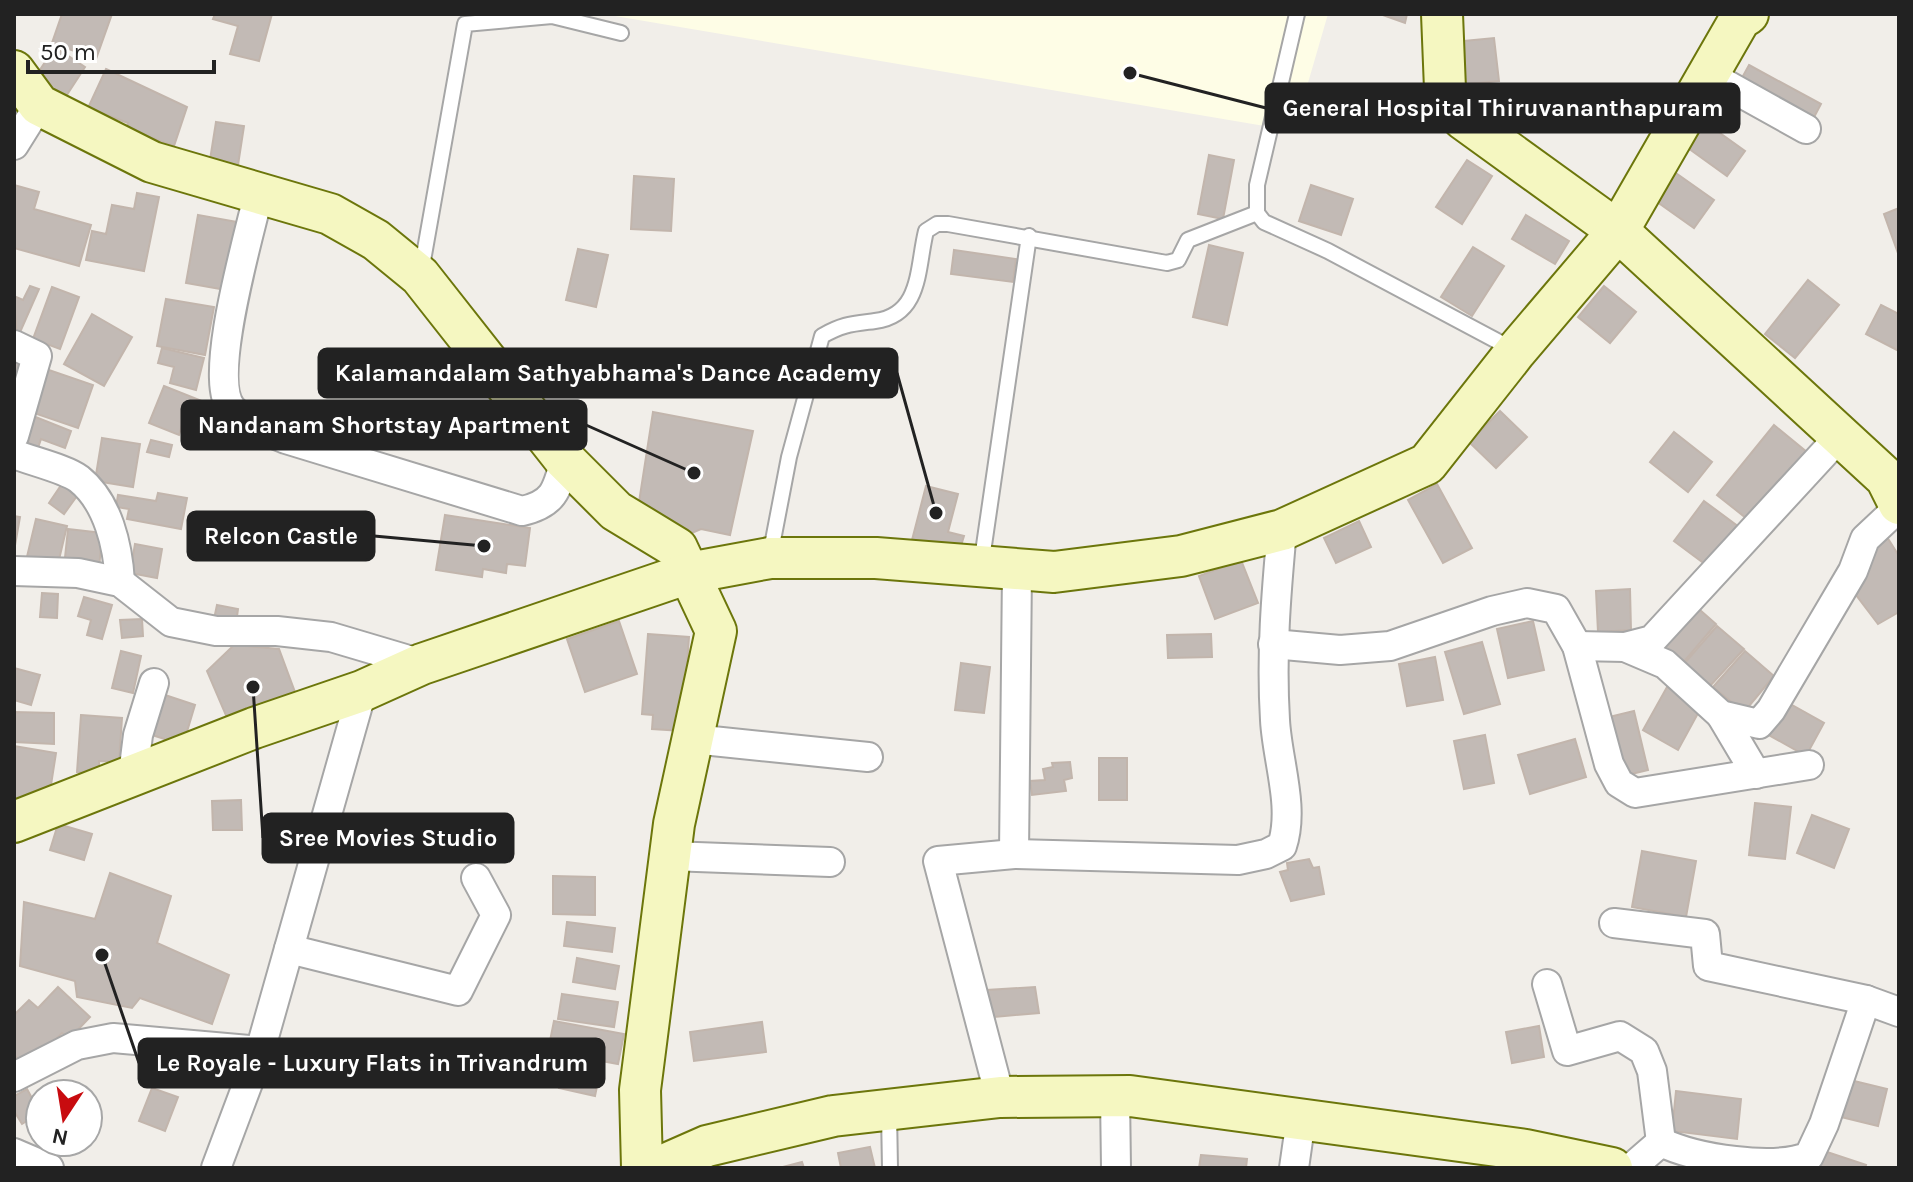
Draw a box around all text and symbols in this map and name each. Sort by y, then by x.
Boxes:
scale bar [28,24,214,74]
text: 50 m [40,38,96,66]
callout: General Hospital Thiruvananthapuram [1266,84,1739,132]
text: General Hospital Thiruvananthapuram [1283,94,1723,122]
callout: Kalamandalam Sathyabhama's Dance Academy [319,349,897,397]
text: Kalamandalam Sathyabhama's Dance Academy [335,359,881,387]
callout: Nandanam Shortstay Apartment [182,401,586,449]
text: Nandanam Shortstay Apartment [198,411,570,439]
callout: Relcon Castle [188,512,374,560]
text: Relcon Castle [204,522,358,550]
callout: Sree Movies Studio [263,814,513,862]
text: Sree Movies Studio [279,824,497,852]
callout: Le Royale - Luxury Flats in Trivandrum [139,1039,604,1087]
text: Le Royale - Luxury Flats in Trivandrum [156,1049,588,1077]
north arrow [24,1078,104,1158]
text: N [50,1122,70,1151]

